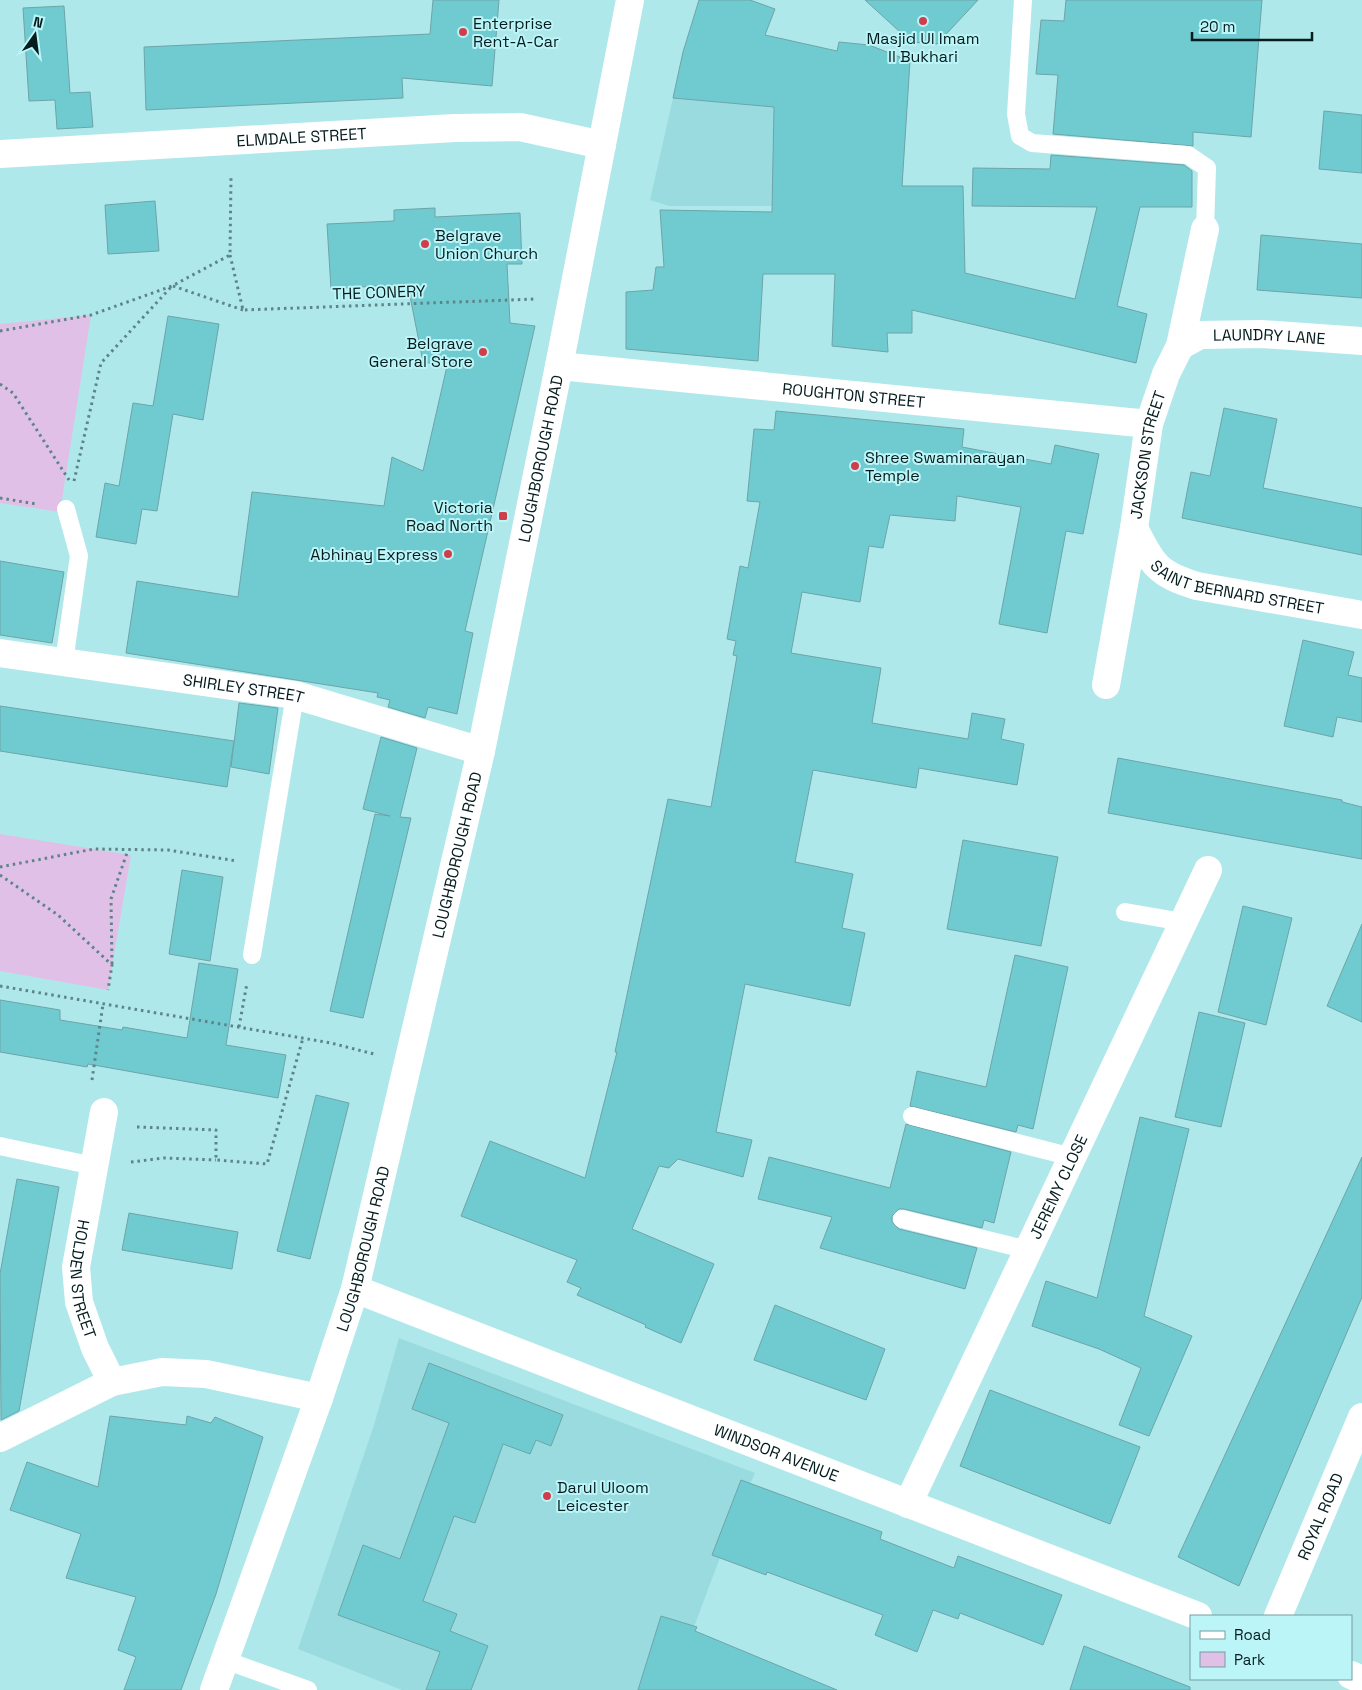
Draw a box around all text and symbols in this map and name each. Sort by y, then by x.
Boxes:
north arrow [10,10,60,60]
scale bar [1192,10,1312,42]
text: N [31,13,45,32]
place label: Enterprise Rent-A-Car [473,13,559,52]
marker: Masjid Ul Imam Il Bukhari [917,15,929,27]
text: 20 m [1200,17,1235,36]
marker: Enterprise Rent-A-Car [457,26,469,38]
place label: Masjid Ul Imam Il Bukhari [866,28,980,67]
street label: ELMDALE STREET [236,123,367,151]
place label: Belgrave Union Church [435,225,538,264]
marker: Belgrave Union Church [419,238,431,250]
street label: THE CONERY [332,280,426,305]
street label: LAUNDRY LANE [1213,324,1326,349]
place label: Belgrave General Store [369,333,473,372]
marker: Belgrave General Store [477,346,489,358]
street label: LOUGHBOROUGH ROAD [514,373,568,544]
street label: ROUGHTON STREET [781,378,926,413]
street label: JACKSON STREET [1125,388,1171,520]
place label: Shree Swaminarayan Temple [865,447,1025,486]
marker: Shree Swaminarayan Temple [849,460,861,472]
place label: Victoria Road North [406,497,493,536]
marker: Victoria Road North [497,510,509,522]
place label: Abhinay Express [310,544,438,565]
marker: Abhinay Express [442,548,454,560]
street label: SAINT BERNARD STREET [1146,555,1326,619]
street label: SHIRLEY STREET [182,669,307,708]
street label: LOUGHBOROUGH ROAD [428,770,487,940]
street label: JEREMY CLOSE [1025,1131,1092,1243]
street label: LOUGHBOROUGH ROAD [332,1164,394,1334]
street label: HOLDEN STREET [65,1218,101,1341]
street label: WINDSOR AVENUE [711,1419,842,1487]
street label: ROYAL ROAD [1293,1470,1348,1564]
place label: Darul Uloom Leicester [557,1477,649,1516]
marker: Darul Uloom Leicester [541,1490,553,1502]
legend [1190,1615,1352,1680]
text: Road [1234,1625,1271,1644]
text: Park [1234,1650,1265,1669]

